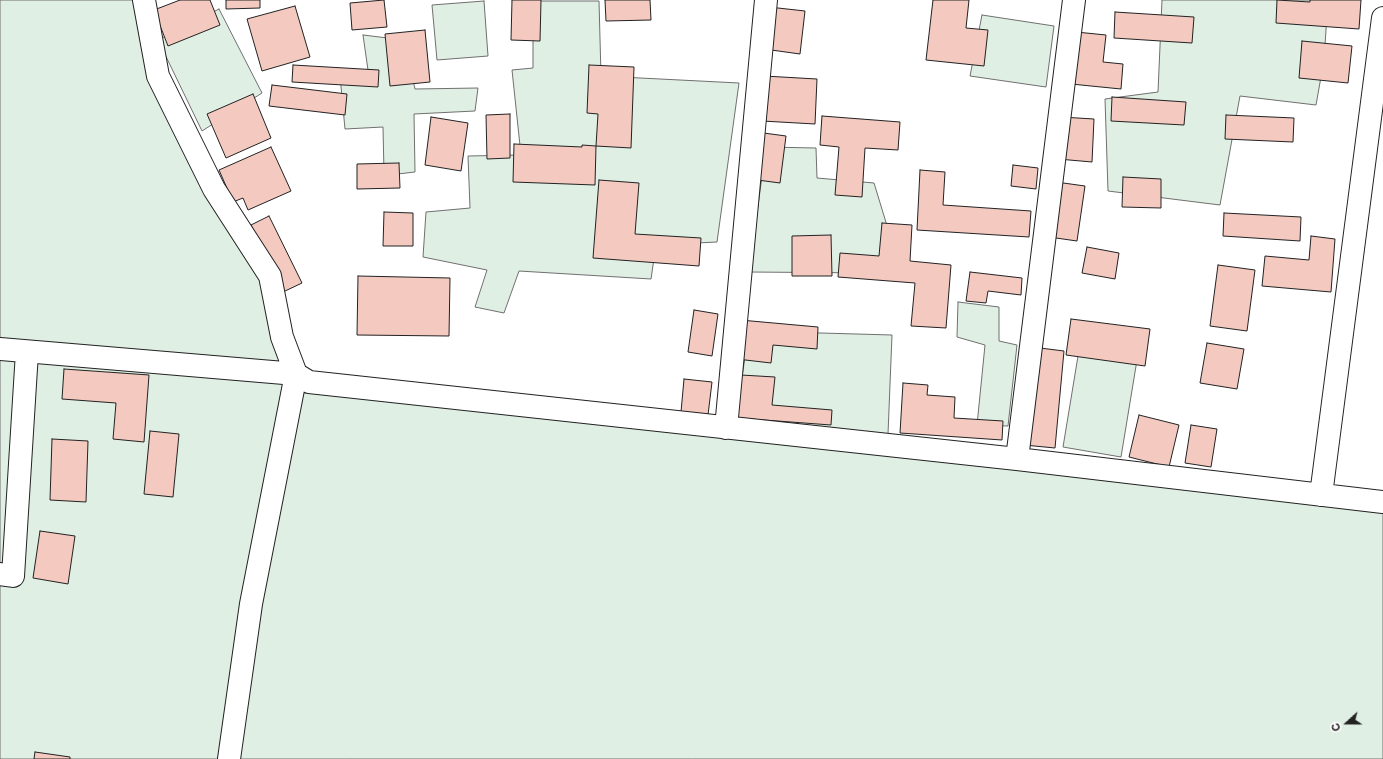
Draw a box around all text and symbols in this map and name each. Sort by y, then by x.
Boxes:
north arrow [1327,703,1367,743]
text: С [1328,721,1344,734]

